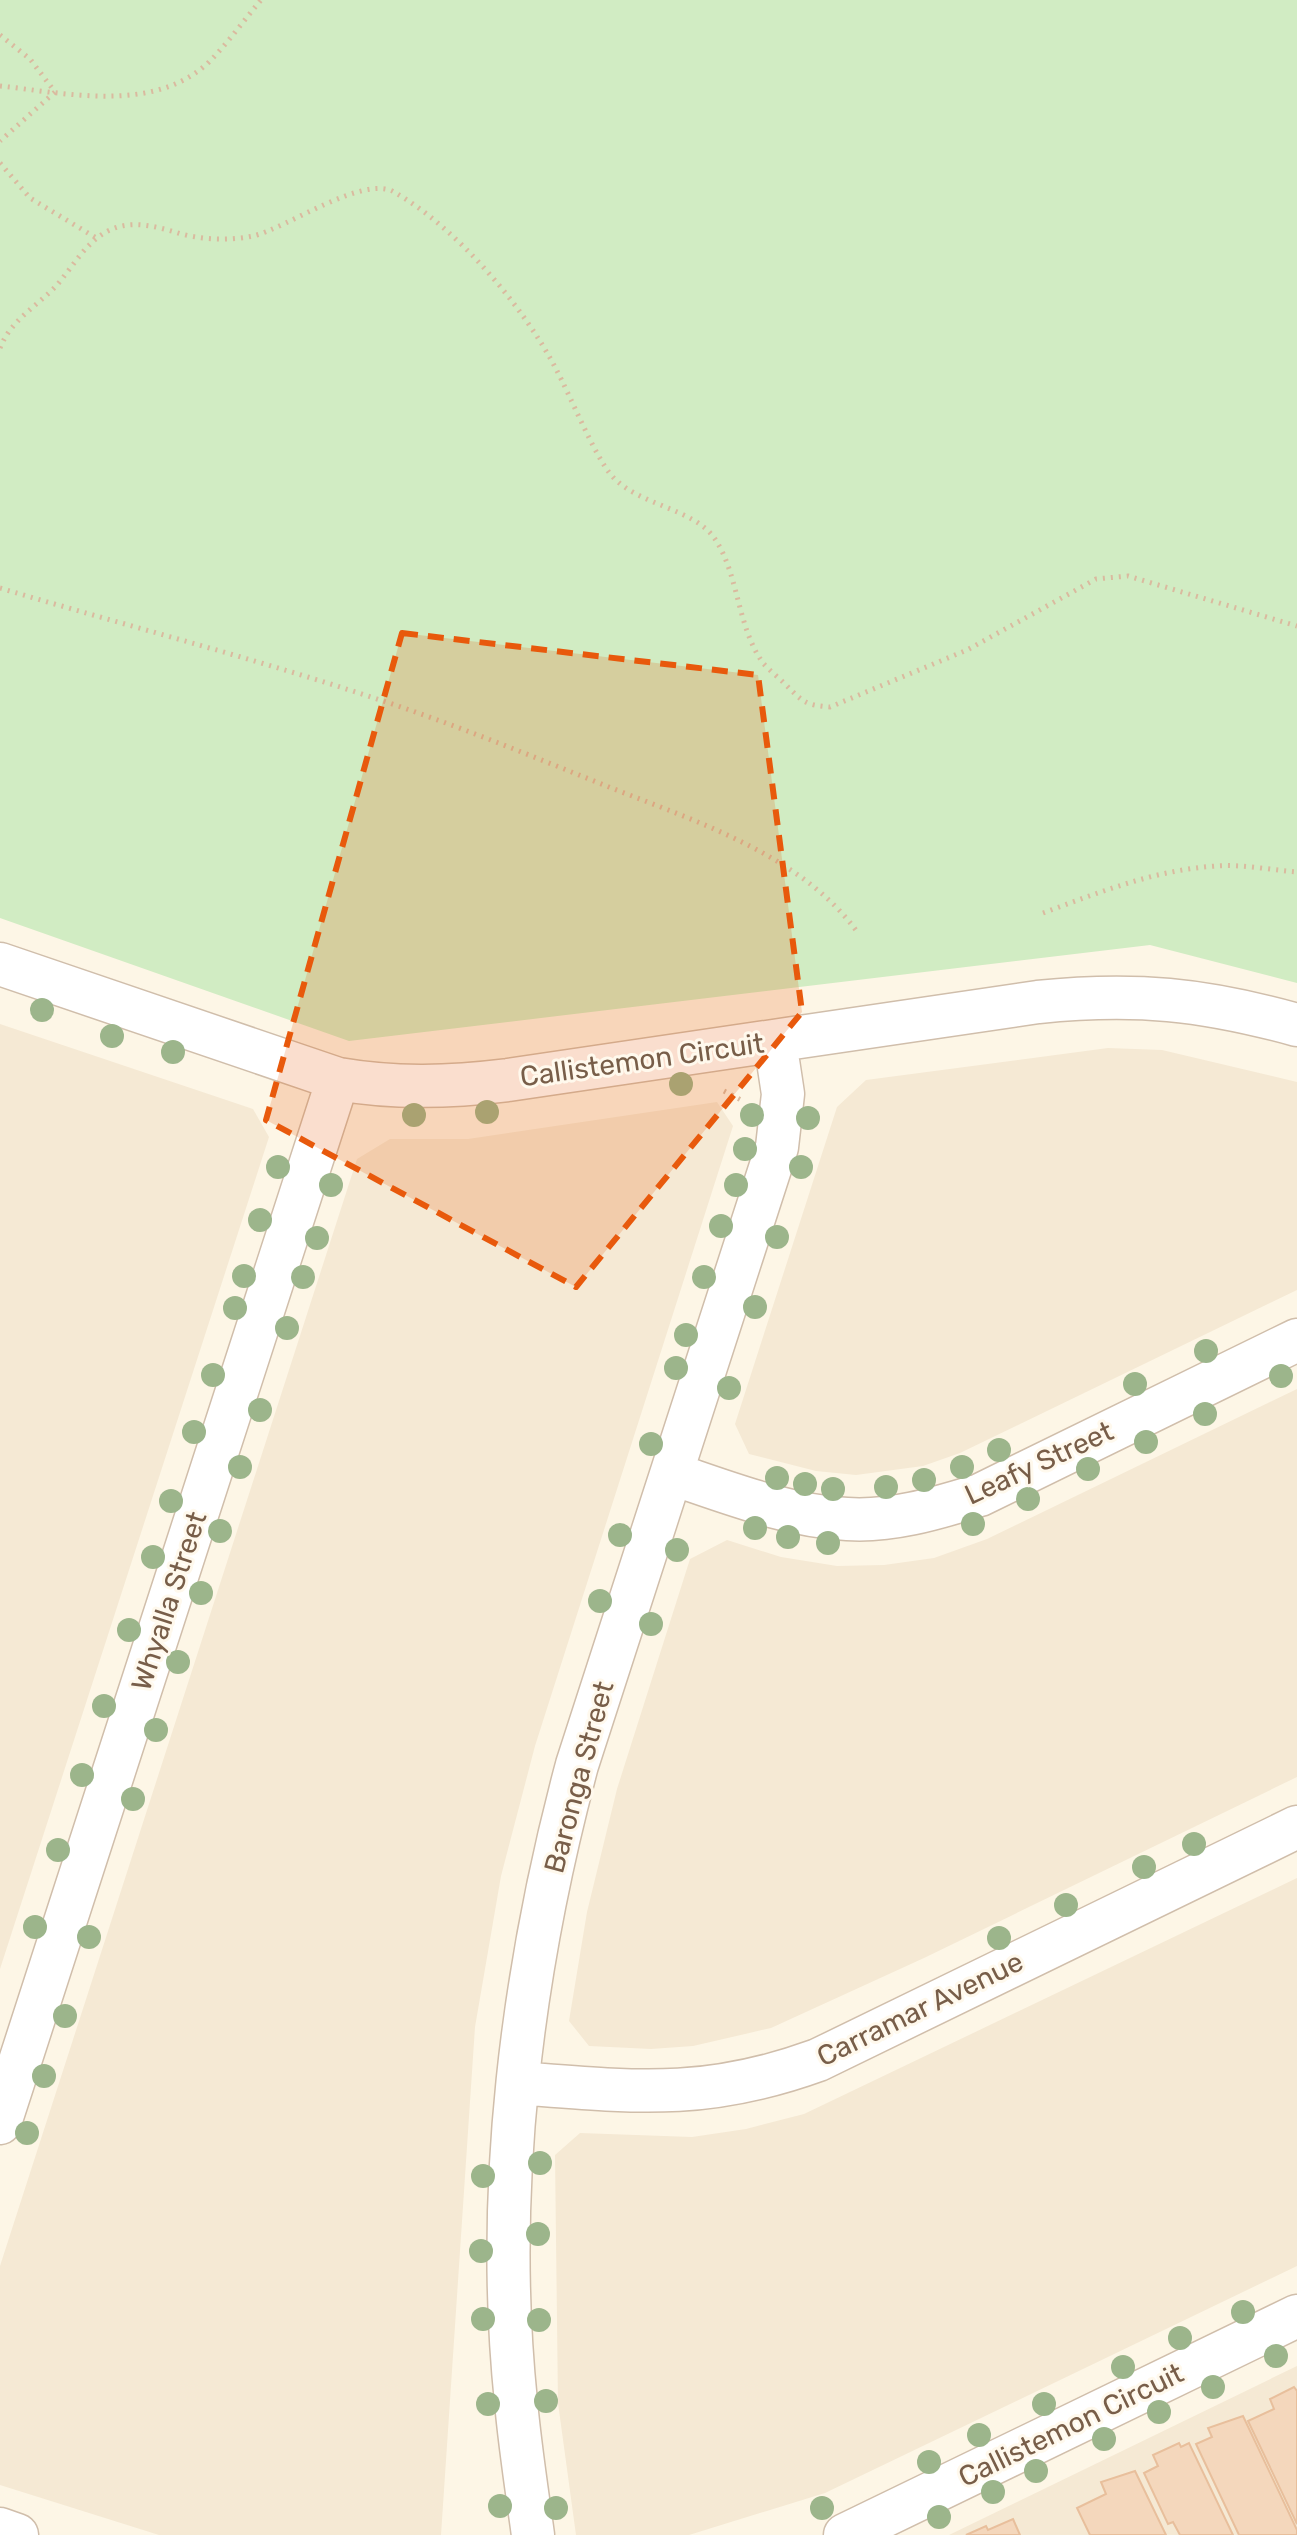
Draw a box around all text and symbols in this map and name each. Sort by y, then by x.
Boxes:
street label: Callistemon Circuit [518,1027,766,1093]
street label: Leafy Street [960,1414,1118,1512]
street label: Whyalla Street [125,1507,213,1695]
street label: Baronga Street [537,1677,621,1877]
street label: Carramar Avenue [812,1945,1028,2073]
street label: Callistemon Circuit [953,2356,1189,2494]

